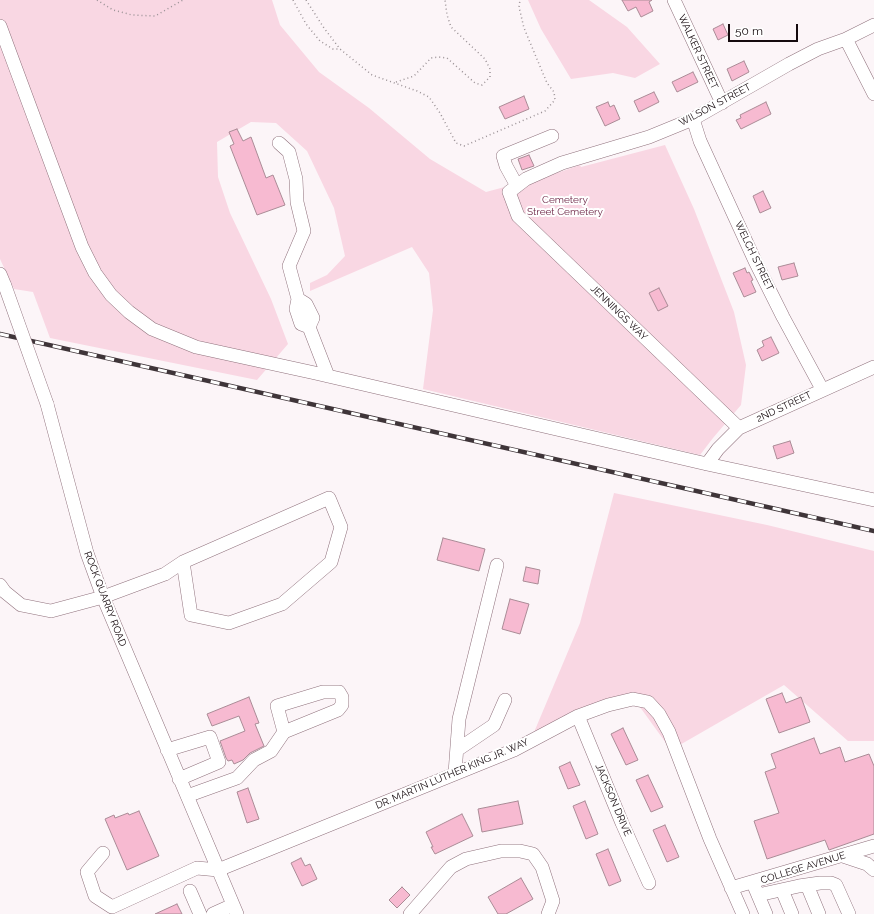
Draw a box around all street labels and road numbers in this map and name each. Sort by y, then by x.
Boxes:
street label: WALKER STREET [675,13,721,91]
street label: WILSON STREET [677,81,753,129]
street label: WELCH STREET [732,219,776,293]
street label: JENNINGS WAY [588,283,650,343]
street label: 2ND STREET [754,389,814,425]
street label: ROCK QUARRY ROAD [81,550,129,648]
street label: DR. MARTIN LUTHER KING JR. WAY [374,736,530,812]
street label: JACKSON DRIVE [592,762,634,838]
street label: COLLEGE AVENUE [759,849,847,887]

